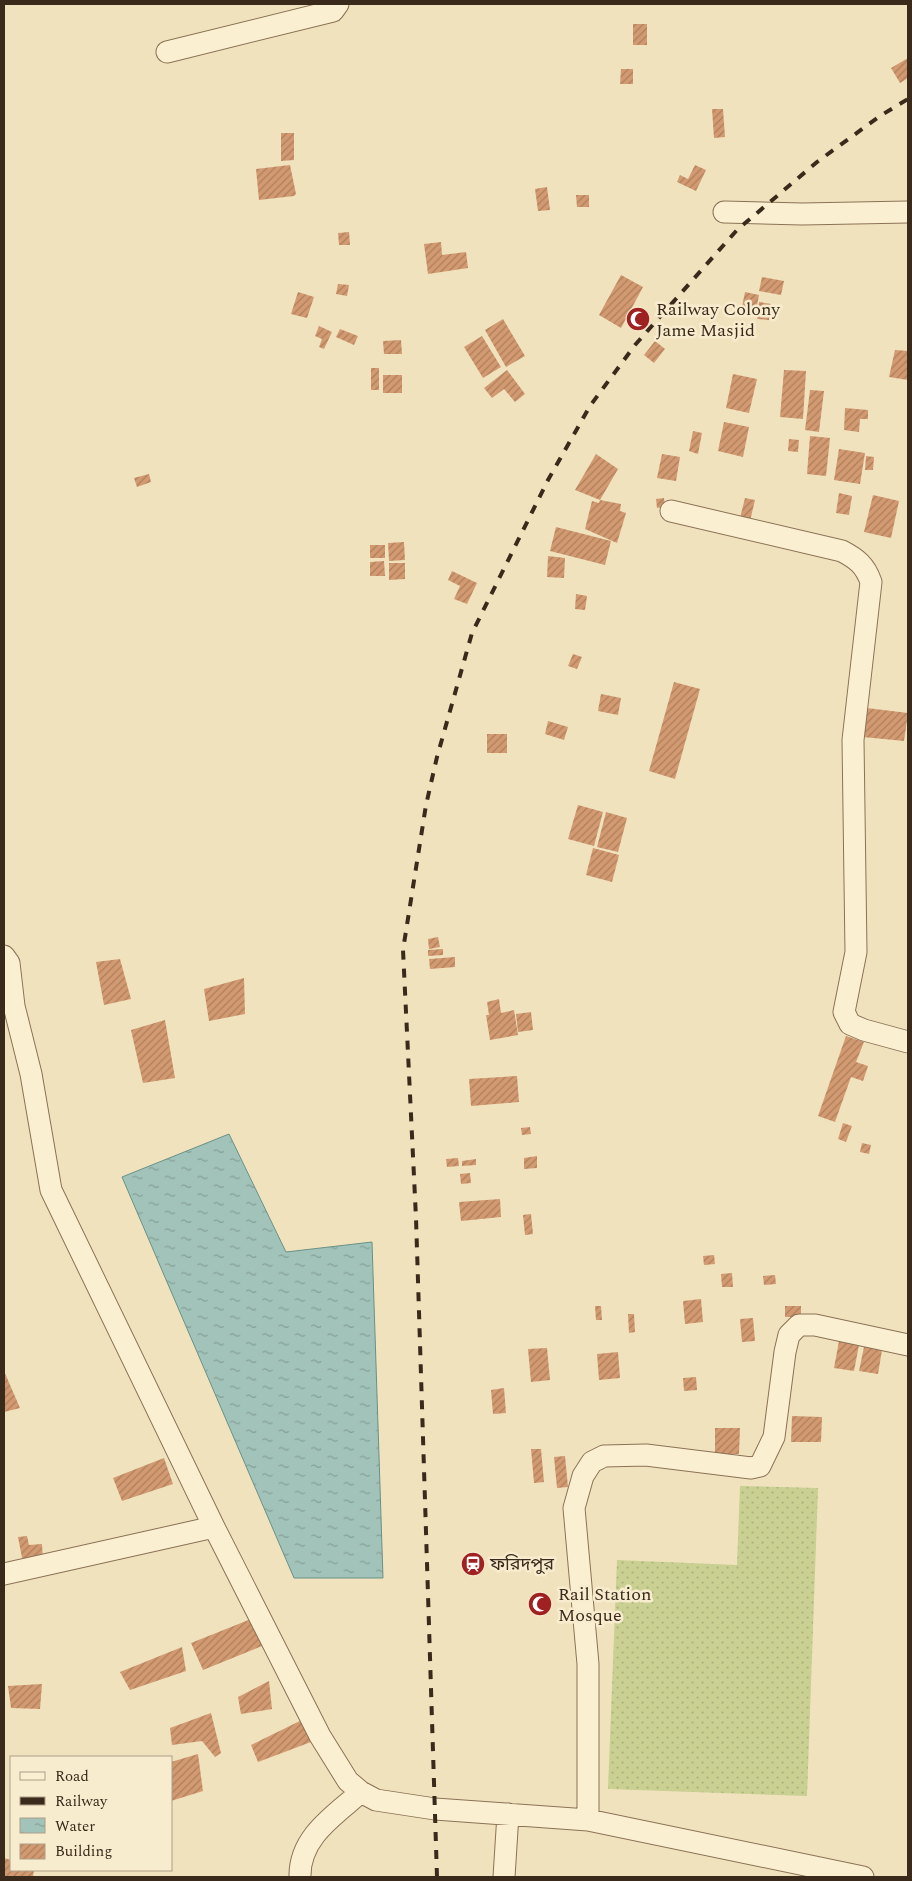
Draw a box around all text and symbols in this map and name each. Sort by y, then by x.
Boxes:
place label: Railway Colony Jame Masjid [656,296,781,344]
mosque icon: Railway Colony Jame Masjid [625,306,651,332]
station icon: ফরিদপুর [460,1551,486,1577]
place label: ফরিদপুর [489,1551,554,1578]
place label: Rail Station Mosque [558,1581,651,1629]
mosque icon: Rail Station Mosque [527,1591,553,1617]
legend [10,1756,172,1871]
text: Road [55,1765,89,1788]
text: Railway [55,1790,108,1813]
text: Water [55,1815,95,1838]
text: Building [55,1840,112,1863]

